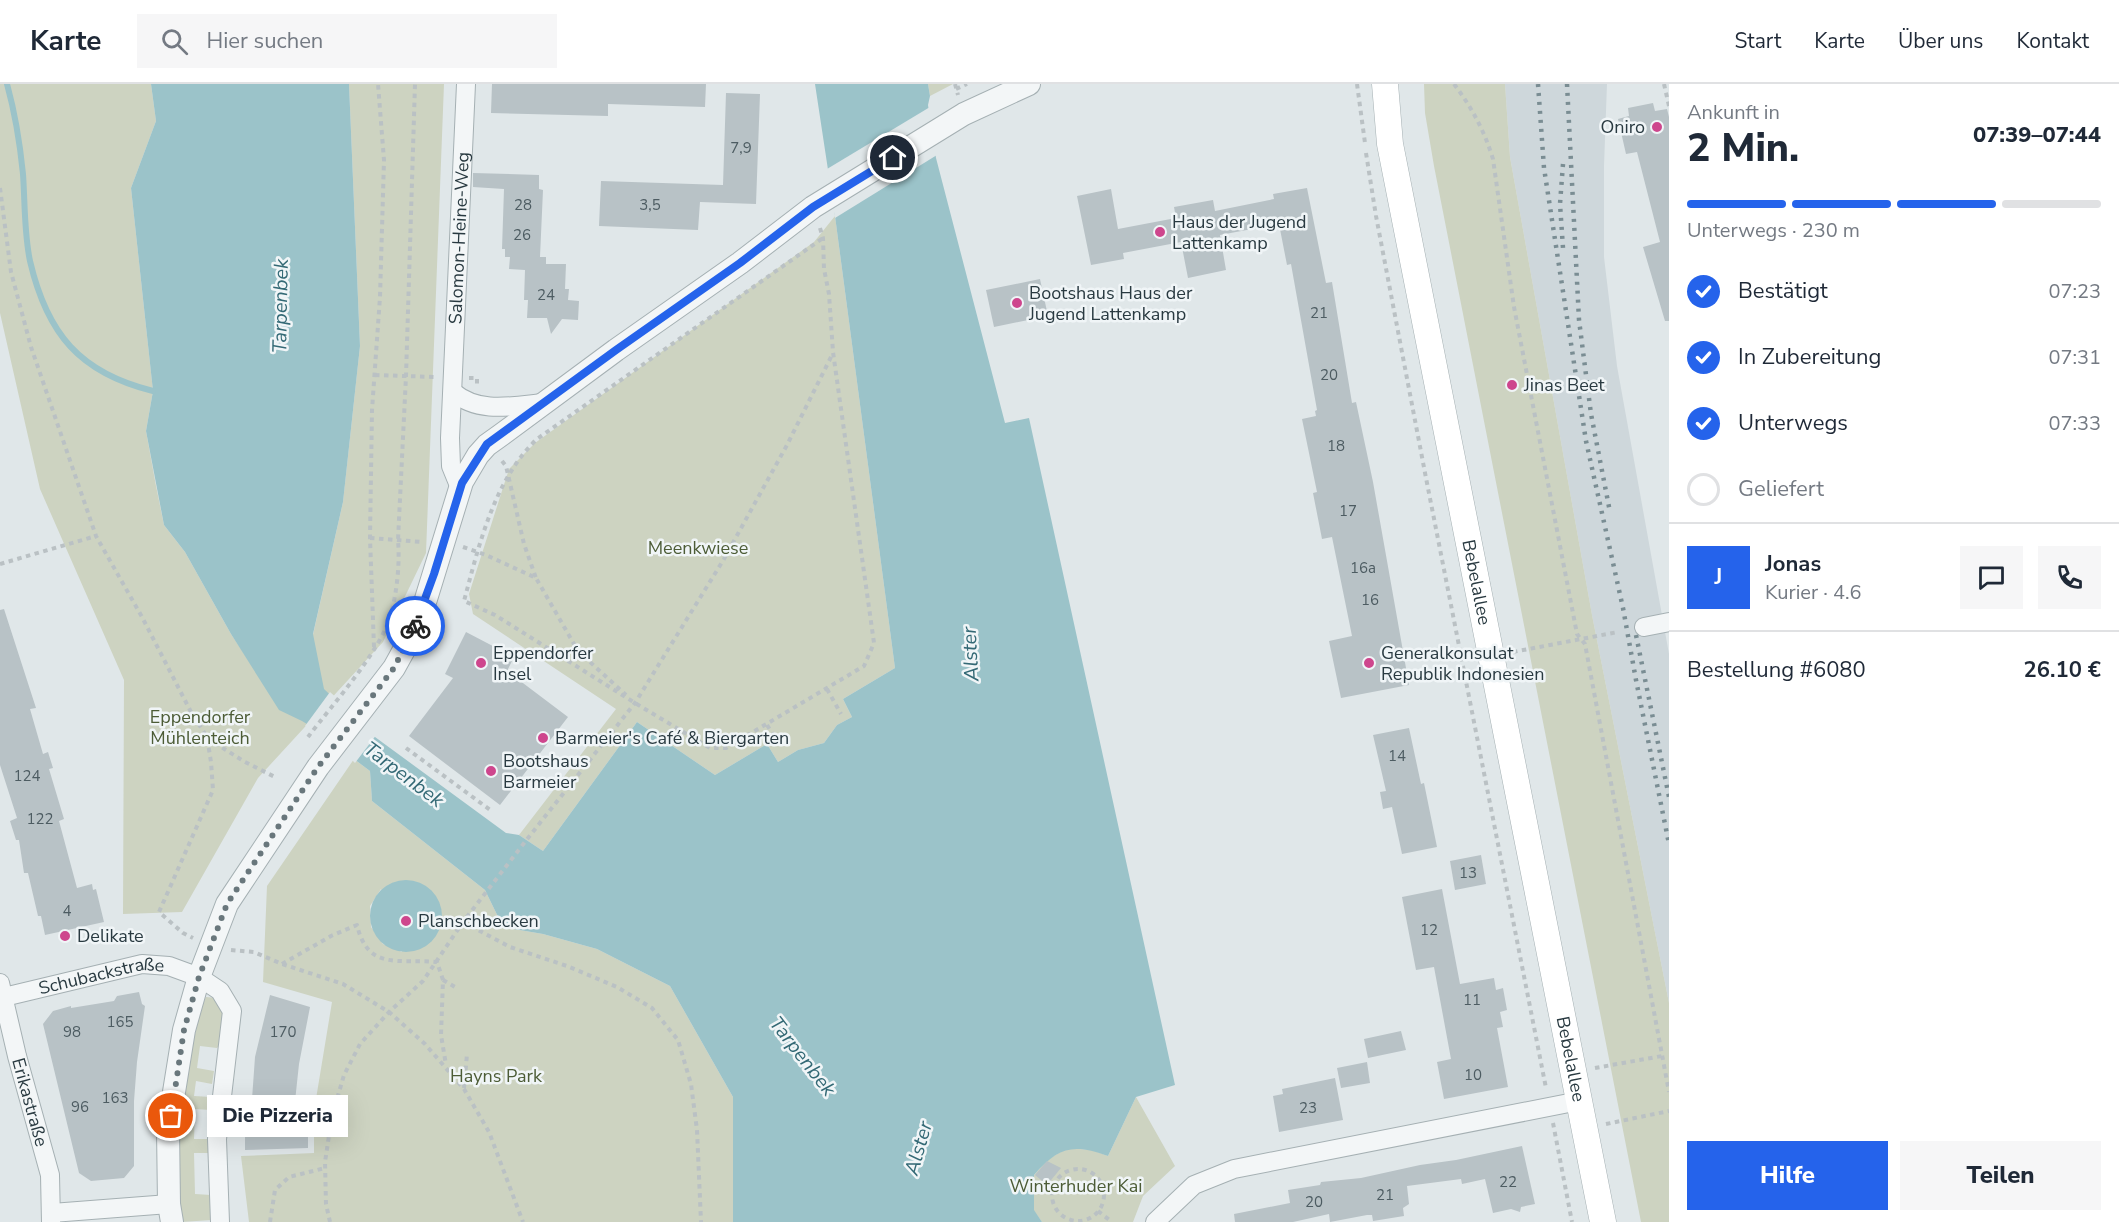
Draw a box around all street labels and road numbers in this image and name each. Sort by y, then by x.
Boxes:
street label: Salomon-Heine-Weg [443,151,475,325]
street label: Bebelallee [1456,538,1497,627]
street label: Schubackstraße [36,952,165,1000]
street label: Bebelallee [1551,1014,1591,1104]
street label: Erikastraße [6,1055,54,1149]

